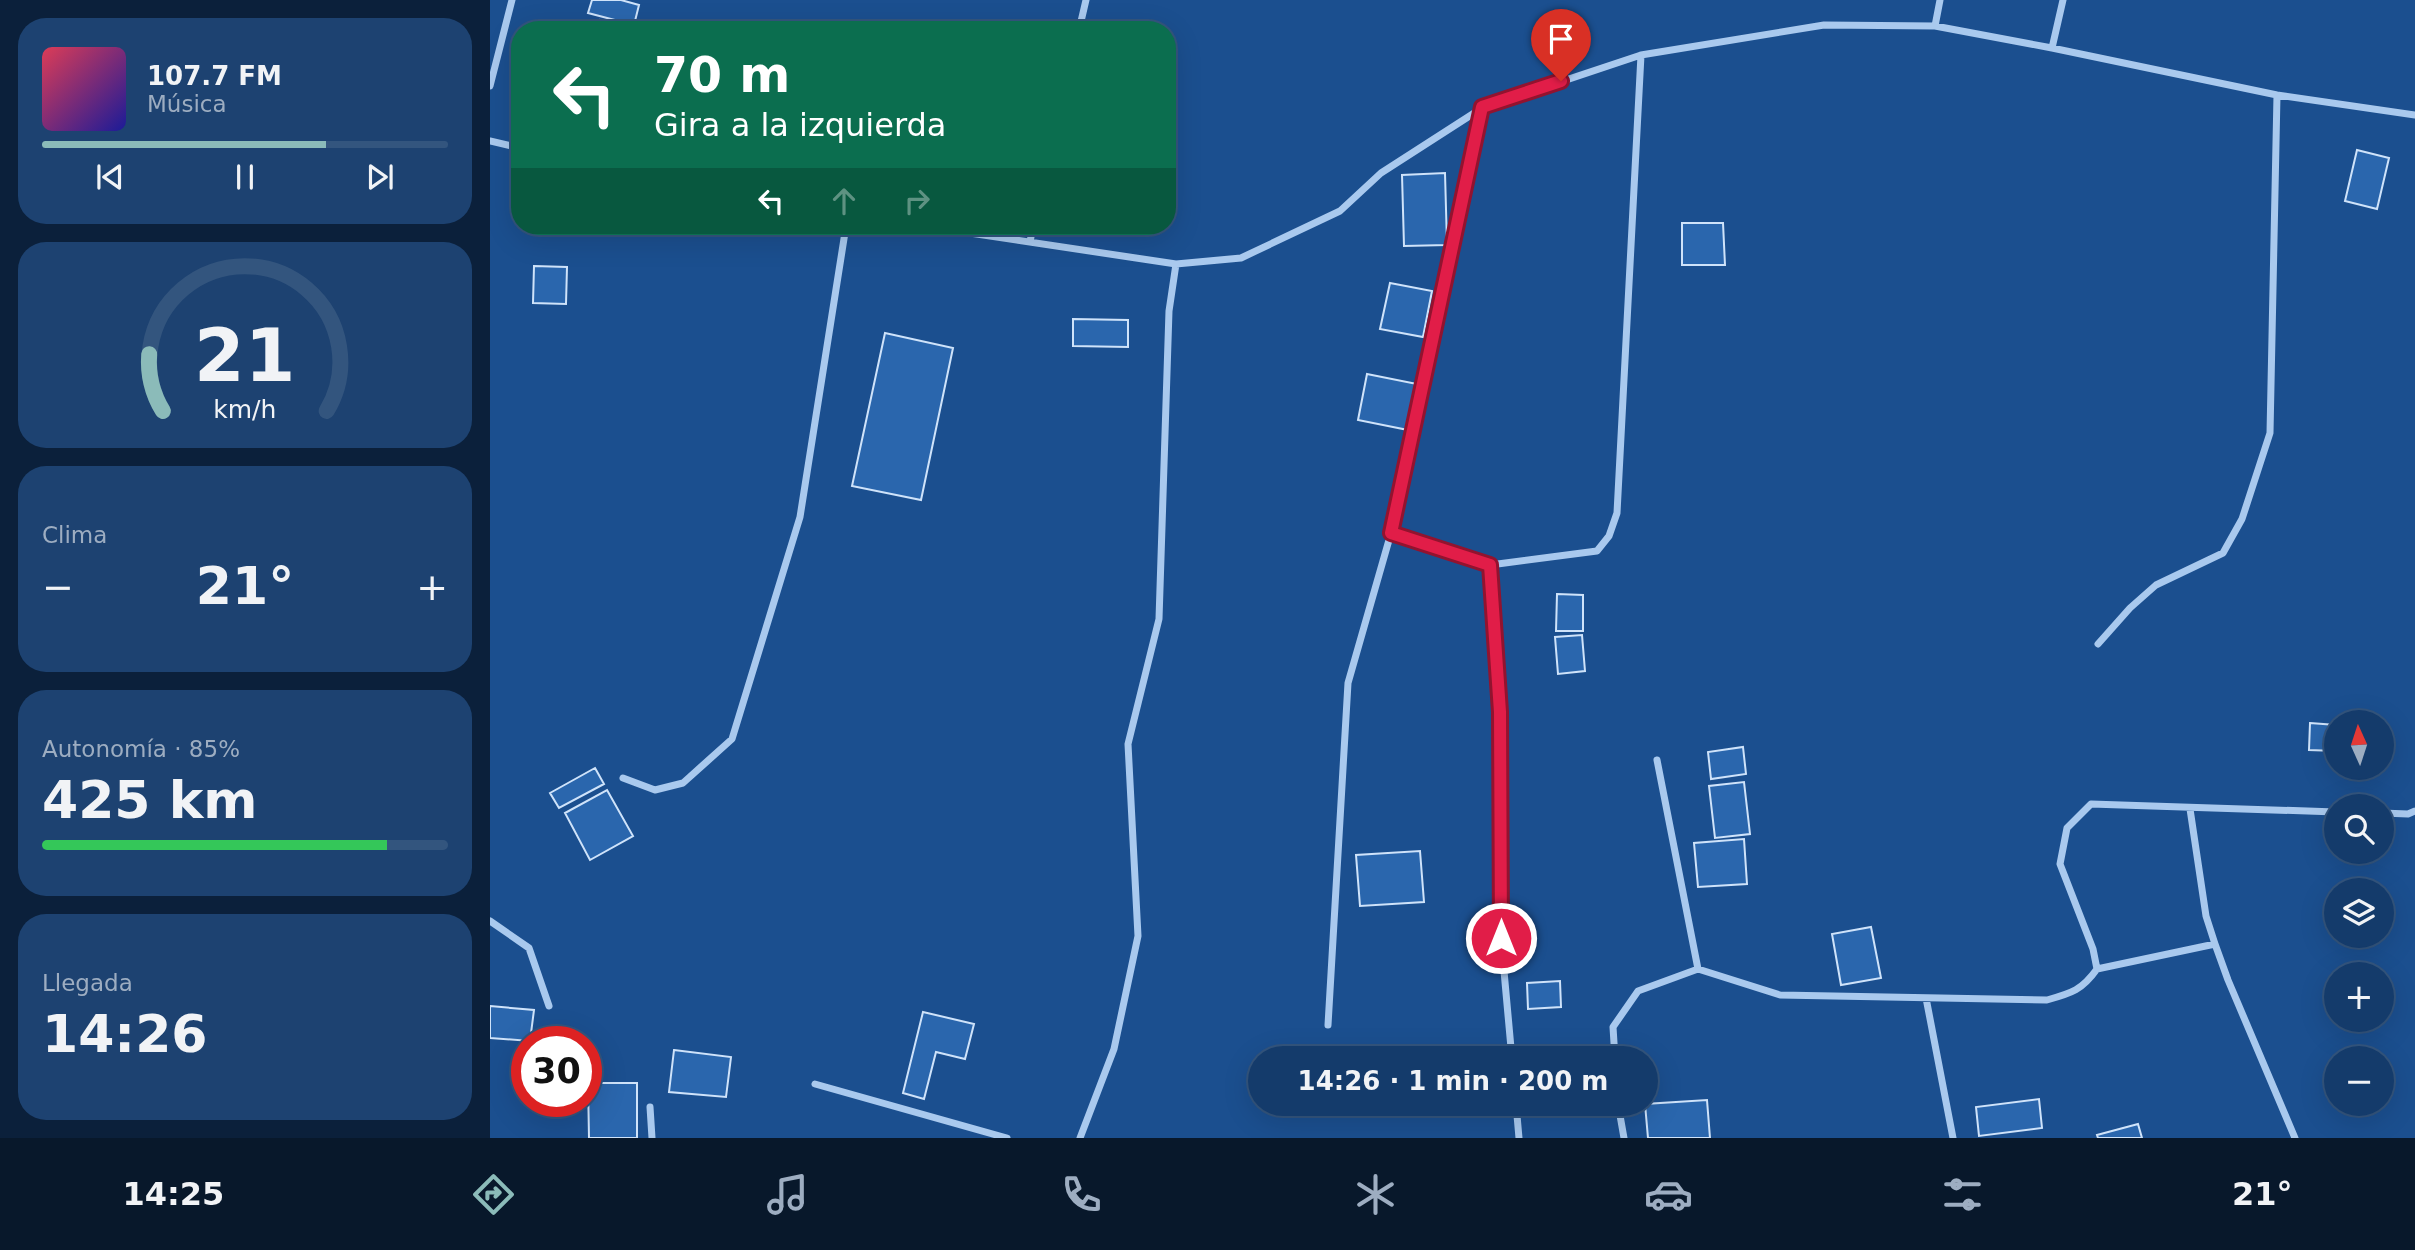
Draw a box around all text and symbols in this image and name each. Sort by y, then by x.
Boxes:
pin [1531,9,1591,81]
icon: arrive [1542,20,1580,58]
text: 70 m [654,47,790,104]
icon: left [539,49,630,140]
text: 107.7 FM [147,61,282,91]
text: Música [147,91,227,117]
text: Gira a la izquierda [654,106,946,144]
icon: previous [91,158,129,196]
icon: pause [226,158,264,196]
icon: next [361,158,399,196]
icon: left [752,182,790,220]
icon: ahead [825,182,863,220]
icon: right [898,182,936,220]
text: 21 [194,313,296,398]
text: km/h [213,395,277,424]
text: Clima [42,522,107,548]
text: 21° [196,556,294,616]
text: − [42,565,74,609]
text: + [416,565,448,609]
north arrow [2324,710,2394,780]
map controls [2324,710,2394,1116]
text: Autonomía · 85% [42,736,240,762]
text: 425 km [42,770,257,830]
button: search [2324,794,2394,864]
button: layers [2324,878,2394,948]
position arrow [1464,901,1538,975]
button: + [2324,962,2394,1032]
text: Llegada [42,970,133,996]
text: 14:26 [42,1004,208,1064]
speed limit sign: 30 [511,1026,602,1117]
button: − [2324,1046,2394,1116]
text: 14:26 · 1 min · 200 m [1298,1066,1608,1096]
icon: directions [469,1170,518,1219]
icon: music [763,1170,812,1219]
icon: phone [1057,1170,1106,1219]
icon: climate [1351,1170,1400,1219]
icon: car [1644,1170,1693,1219]
icon: filters [1938,1170,1987,1219]
text: 14:25 [122,1175,224,1213]
text: 21° [2232,1175,2292,1213]

